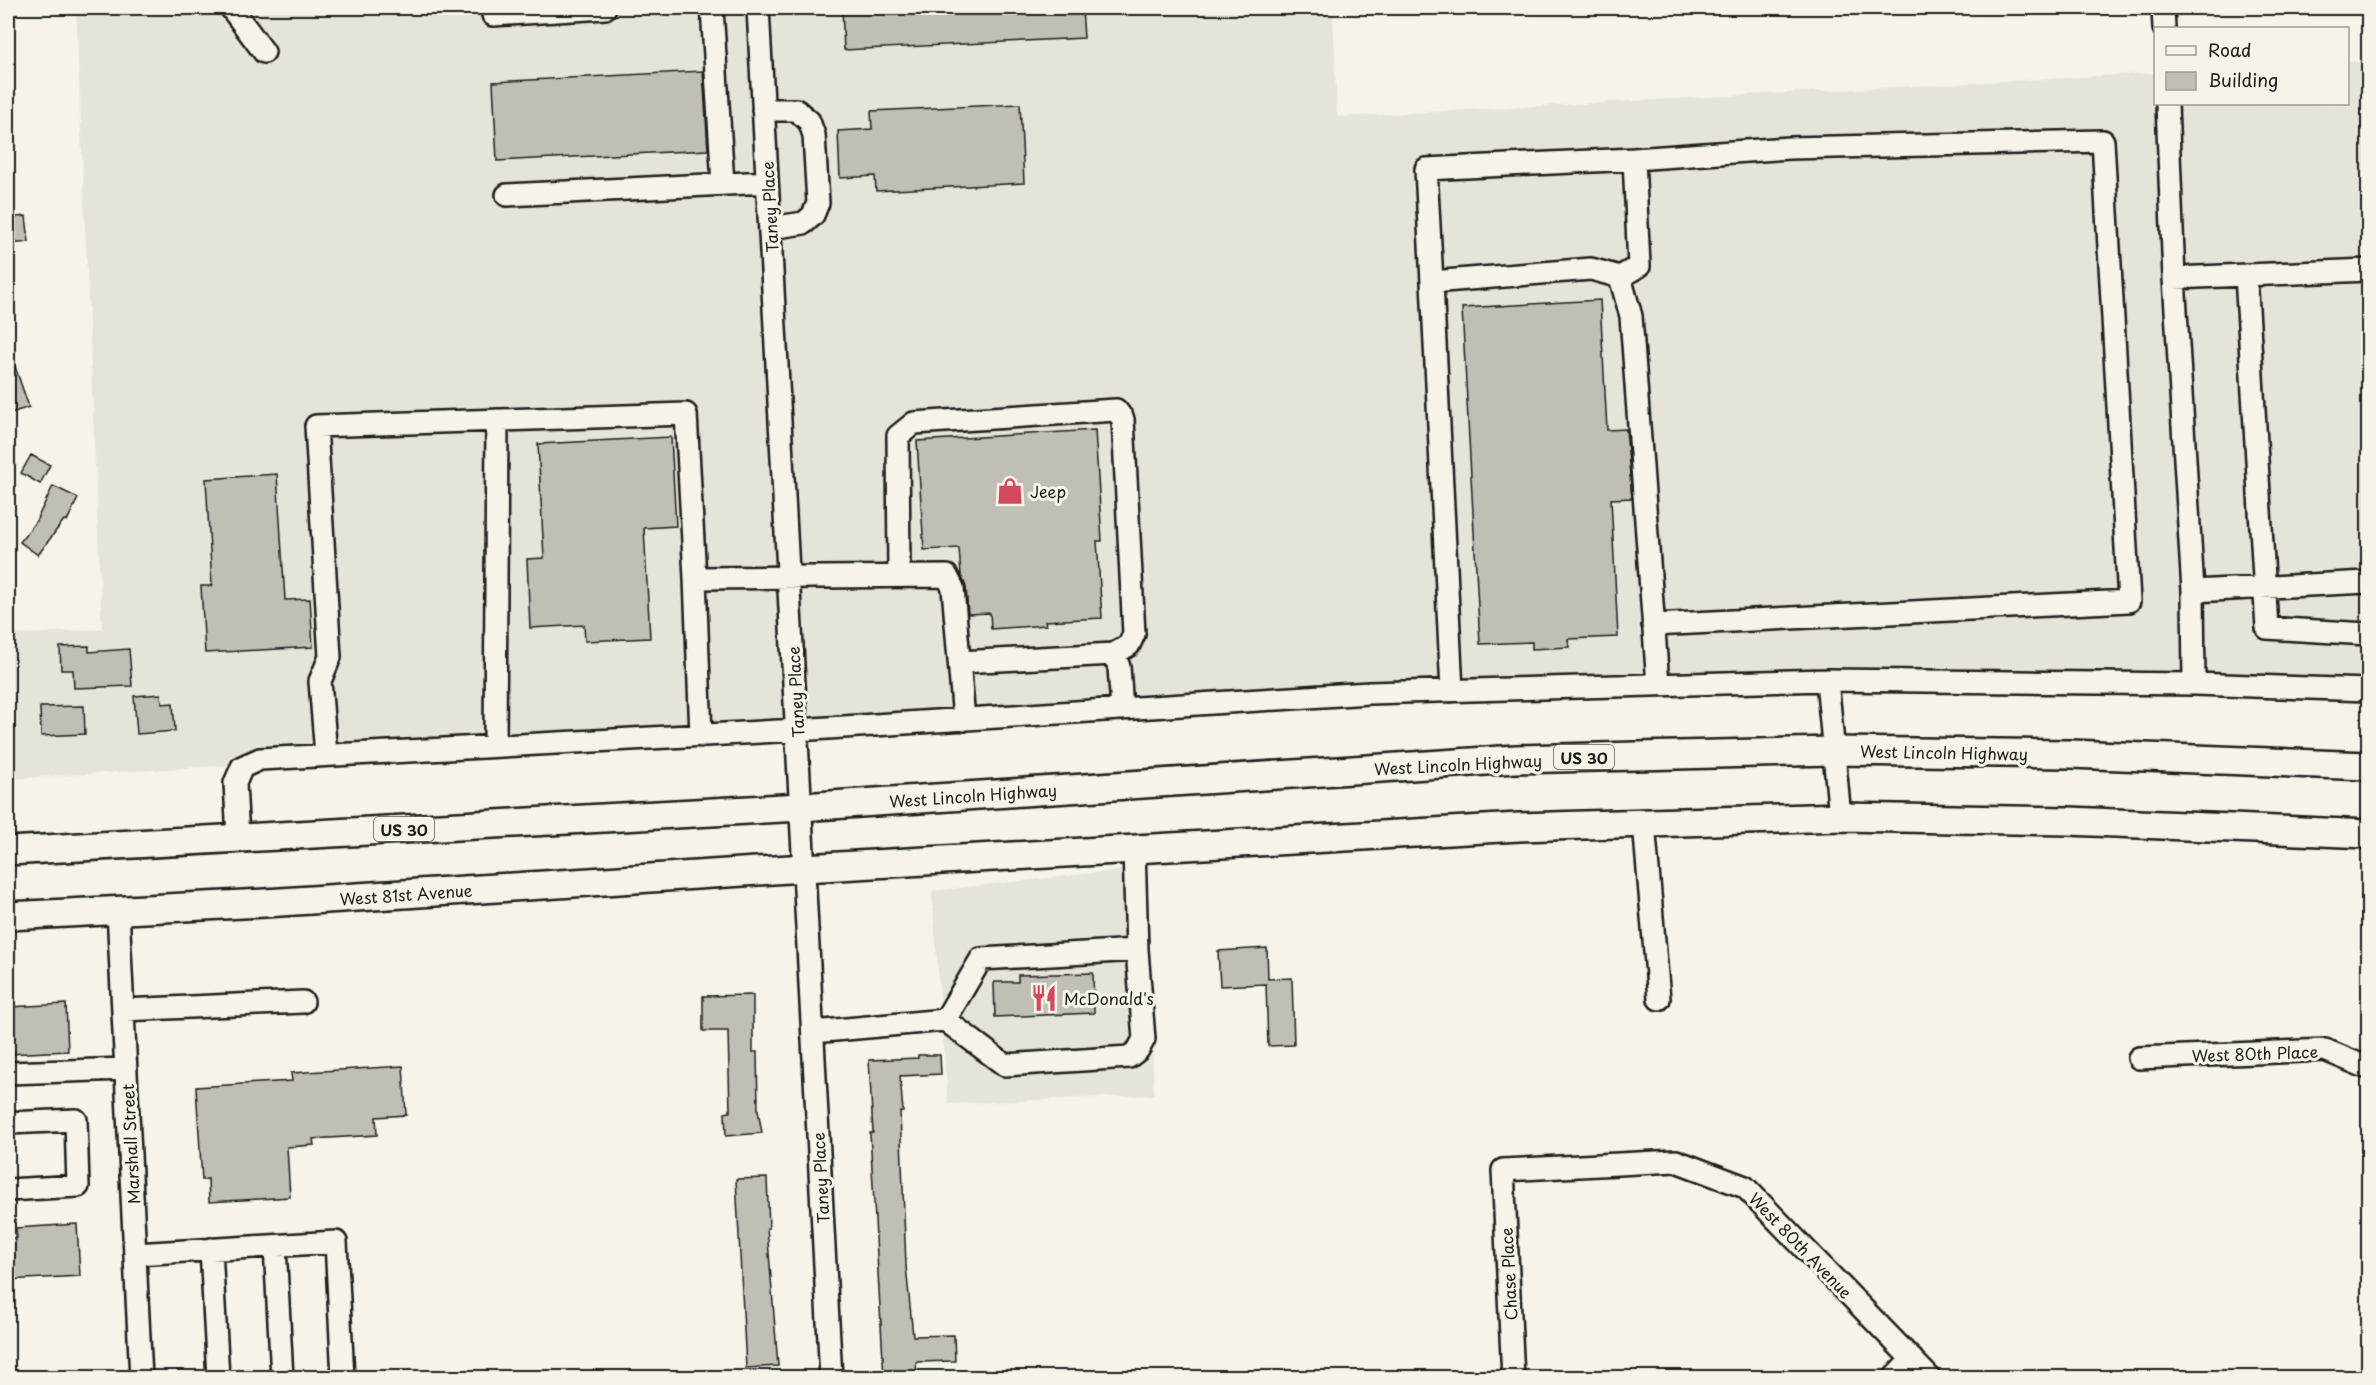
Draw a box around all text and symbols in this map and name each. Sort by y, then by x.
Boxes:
legend [2154,27,2349,105]
text: Road [2208,36,2252,63]
text: Building [2208,66,2278,93]
street label: Taney Place [755,161,783,253]
shop icon: Jeep [995,476,1025,506]
place label: Jeep [1030,479,1066,503]
street label: Taney Place [781,646,809,738]
street label: West Lincoln Highway [1860,739,2028,765]
road number: US 30 [1554,745,1614,769]
street label: West Lincoln Highway [1374,748,1542,780]
street label: West Lincoln Highway [888,777,1058,813]
road number: US 30 [374,817,434,841]
street label: West 81st Avenue [339,877,473,911]
restaurant icon: McDonald's [1029,983,1059,1013]
place label: McDonald's [1064,986,1154,1010]
street label: West 80th Place [2191,1039,2319,1067]
street label: Marshall Street [115,1083,145,1205]
street label: Taney Place [806,1132,834,1224]
street label: West 80th Avenue [1744,1187,1858,1304]
street label: Chase Place [1494,1227,1522,1321]

